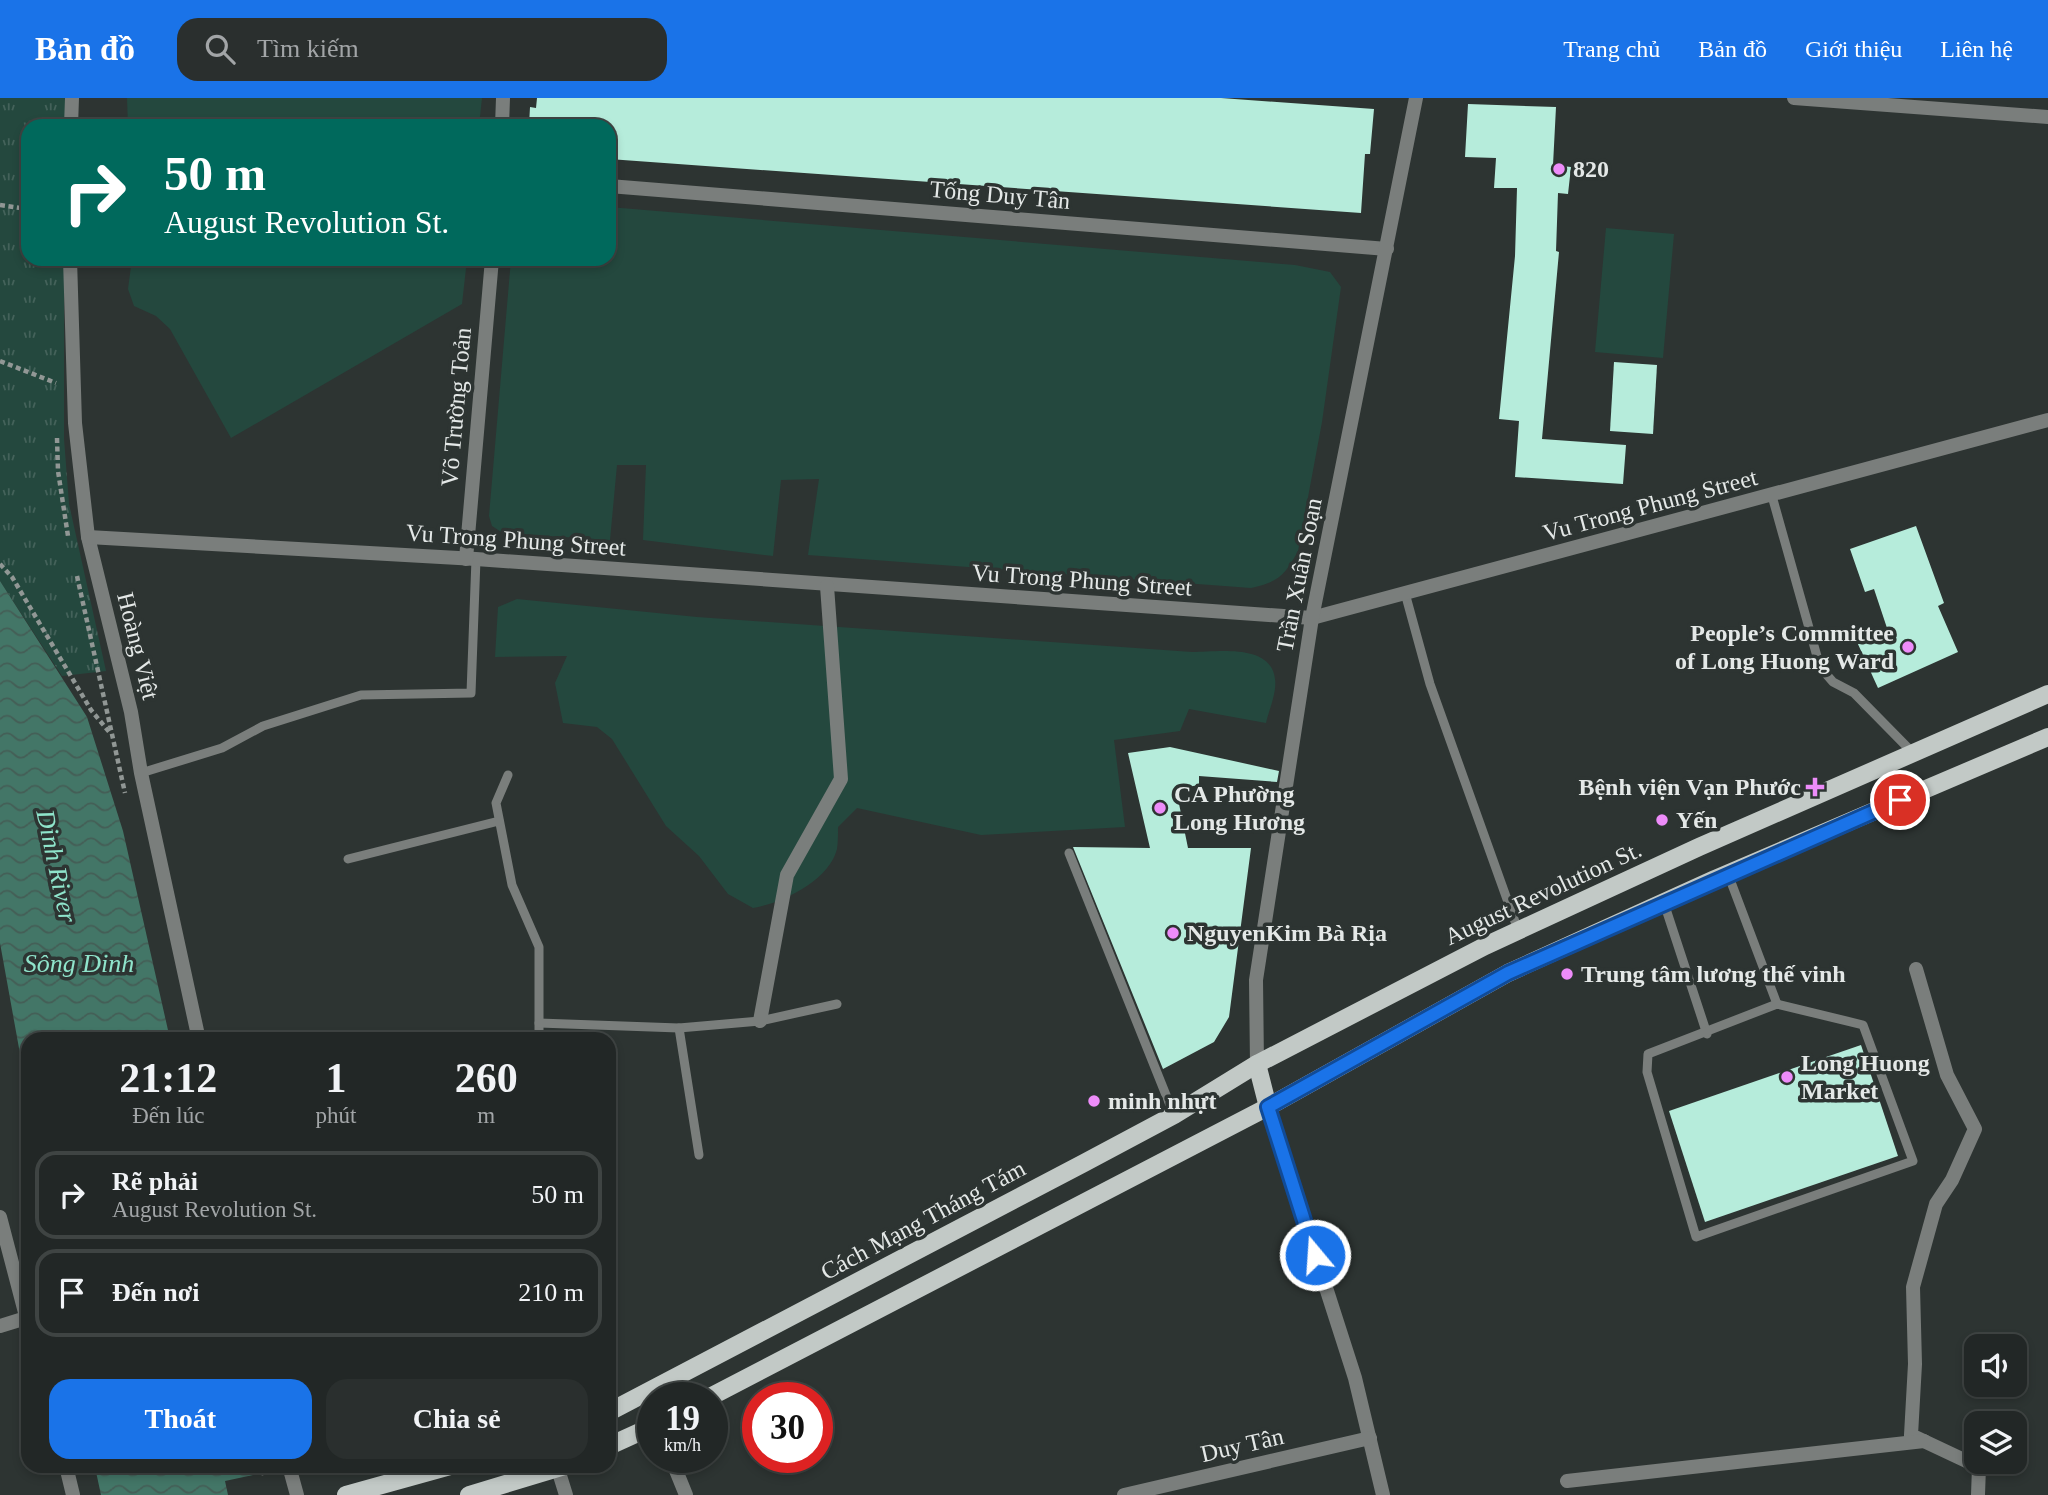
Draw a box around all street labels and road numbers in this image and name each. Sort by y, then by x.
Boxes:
street label: Tống Duy Tân [929,176,1071,214]
street label: Võ Trường Toản [436,326,476,488]
street label: Vu Trong Phung Street [1540,464,1760,546]
street label: Trần Xuân Soạn [1271,496,1327,654]
street label: Vu Trong Phung Street [405,519,627,561]
street label: Vu Trong Phung Street [971,559,1193,601]
street label: Hoàng Việt [112,590,164,703]
street label: August Revolution St. [1441,836,1645,950]
street label: Cách Mạng Tháng Tám [816,1155,1030,1285]
street label: Duy Tân [1198,1423,1286,1467]

